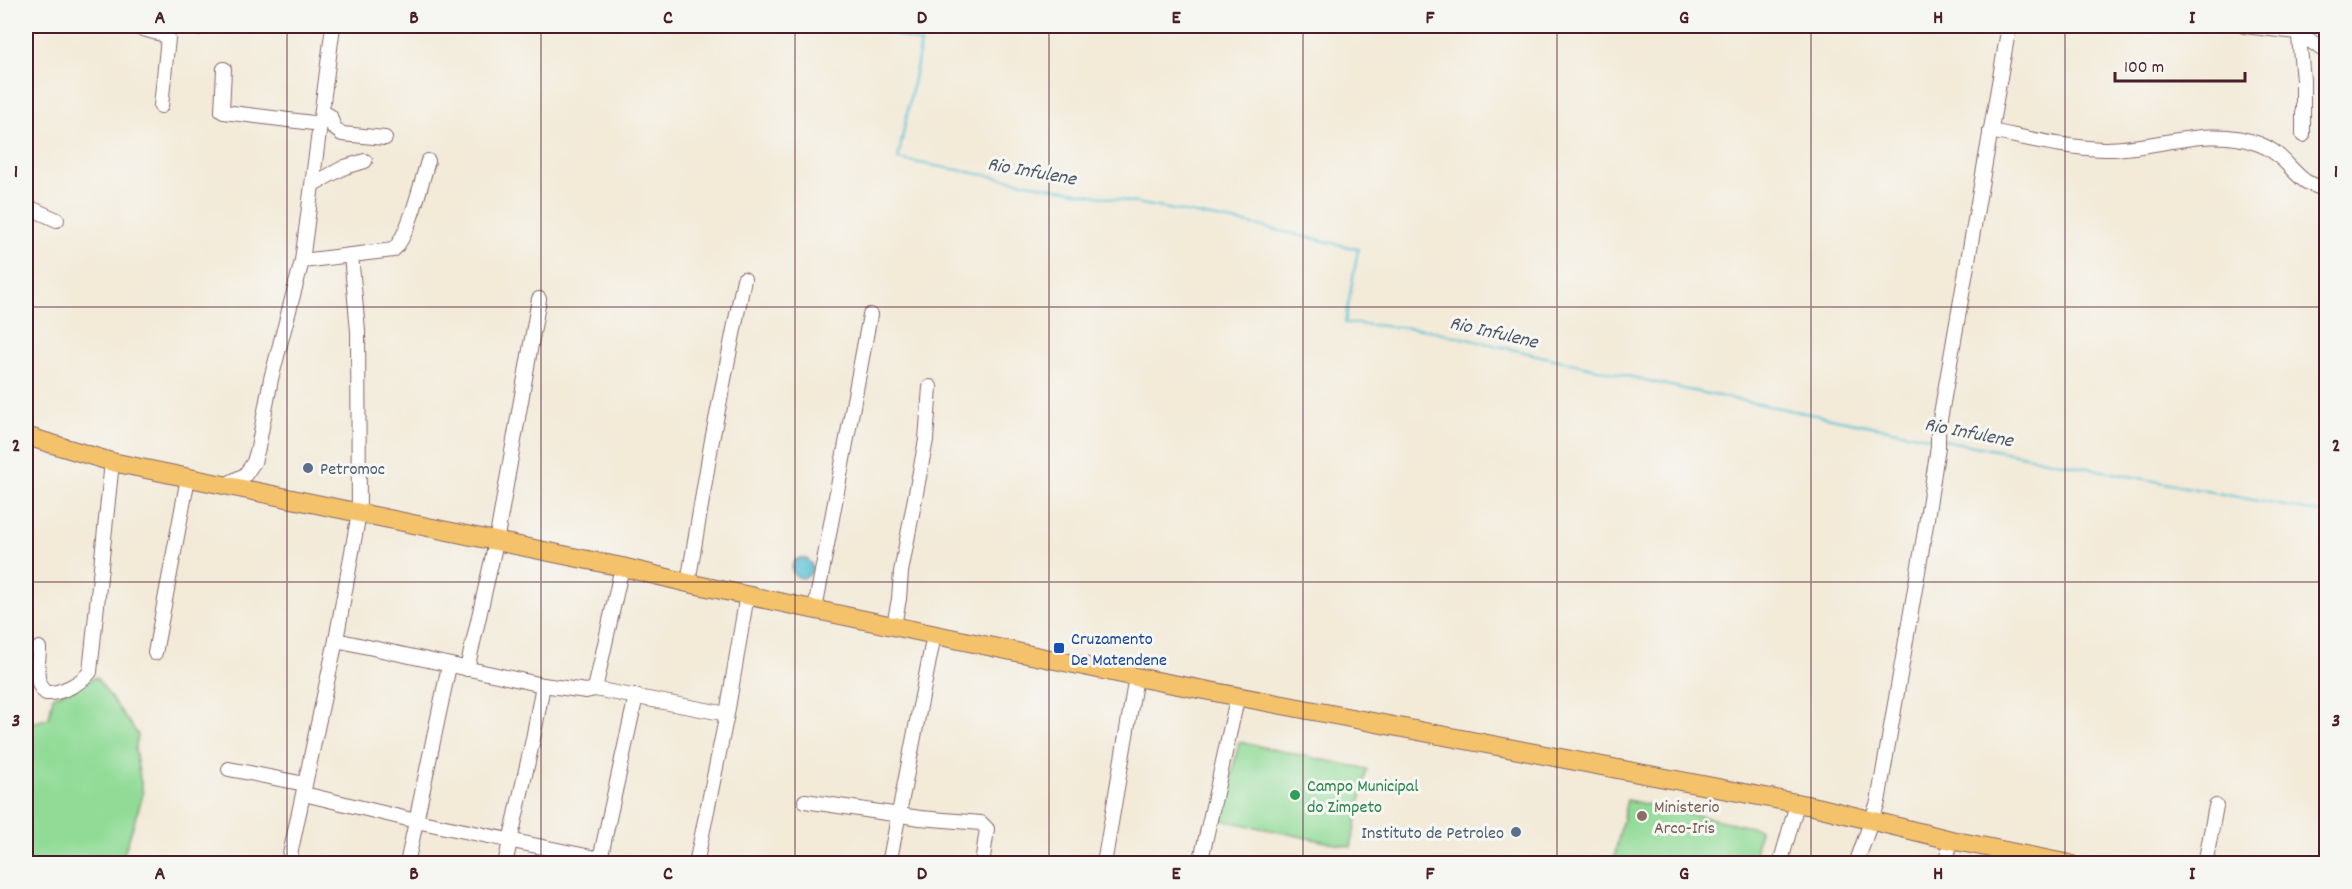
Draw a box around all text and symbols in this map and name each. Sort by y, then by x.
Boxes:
text: A [155,5,166,33]
text: B [409,5,419,33]
text: C [663,5,673,33]
text: D [917,5,928,33]
text: E [1171,5,1181,33]
text: F [1426,5,1436,33]
text: G [1679,5,1689,33]
text: H [1933,5,1943,33]
text: I [2189,5,2196,33]
scale bar [2115,45,2246,83]
text: 100 m [2124,56,2164,81]
water label: Rio Infulene [985,151,1079,195]
text: 1 [14,159,18,187]
text: 1 [2334,159,2338,187]
water label: Rio Infulene [1447,310,1541,358]
water label: Rio Infulene [1922,412,2016,456]
text: 2 [12,433,20,461]
text: 2 [2332,433,2340,461]
place label: Petromoc [320,458,385,483]
marker: Petromoc [301,461,315,475]
place label: Cruzamento De Matendene [1071,628,1167,674]
marker: Cruzamento De Matendene [1052,641,1066,655]
text: 3 [12,708,20,736]
text: 3 [2332,708,2340,736]
place label: Campo Municipal do Zimpeto [1307,775,1419,821]
marker: Campo Municipal do Zimpeto [1288,788,1302,802]
place label: Ministerio Arco-Iris [1654,796,1720,842]
marker: Ministerio Arco-Iris [1635,809,1649,823]
place label: Instituto de Petroleo [1361,822,1504,847]
marker: Instituto de Petroleo [1509,825,1523,839]
text: A [155,861,166,889]
text: B [409,861,419,889]
text: C [663,861,673,889]
text: D [917,861,928,889]
text: E [1171,861,1181,889]
text: F [1426,861,1436,889]
text: G [1679,861,1689,889]
text: H [1933,861,1943,889]
text: I [2189,861,2196,889]

